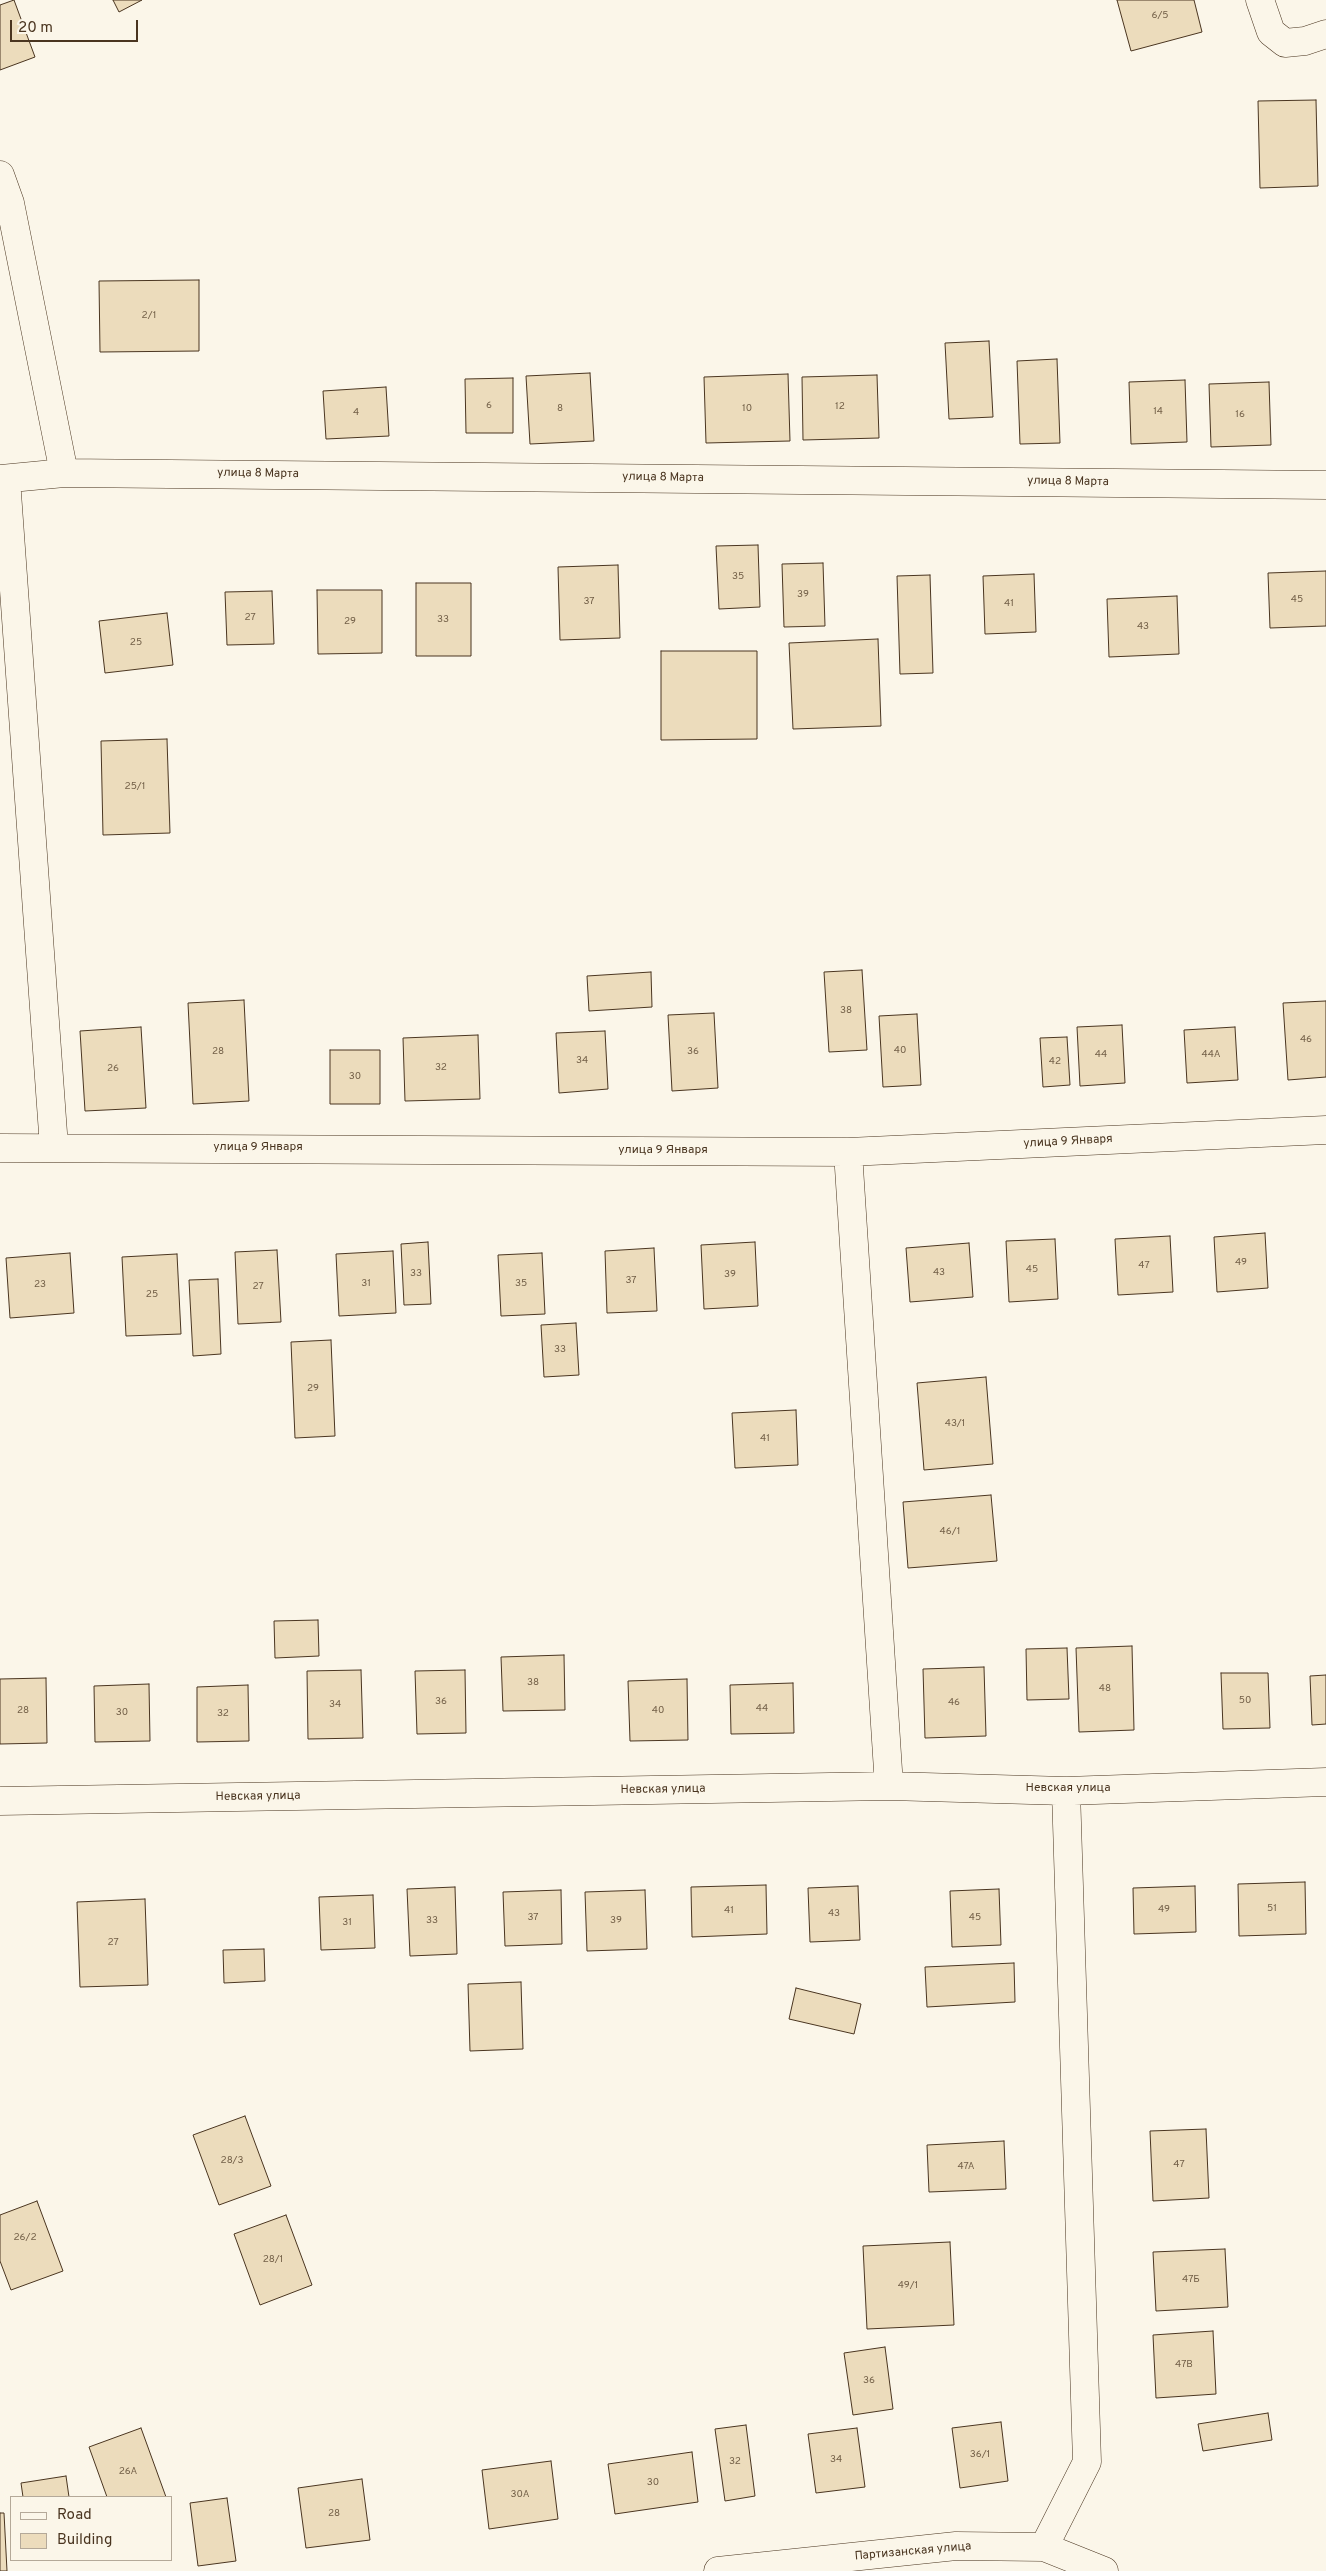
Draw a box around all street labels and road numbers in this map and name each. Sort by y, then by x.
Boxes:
street label: улица 8 Марта [217,466,299,482]
street label: улица 8 Марта [622,470,704,486]
street label: улица 8 Марта [1027,474,1109,490]
street label: улица 9 Января [1023,1132,1113,1152]
street label: улица 9 Января [213,1141,303,1155]
street label: улица 9 Января [618,1144,708,1158]
street label: Невская улица [620,1782,706,1798]
street label: Невская улица [1025,1782,1111,1796]
street label: Невская улица [215,1789,301,1805]
street label: Партизанская улица [854,2540,972,2564]

